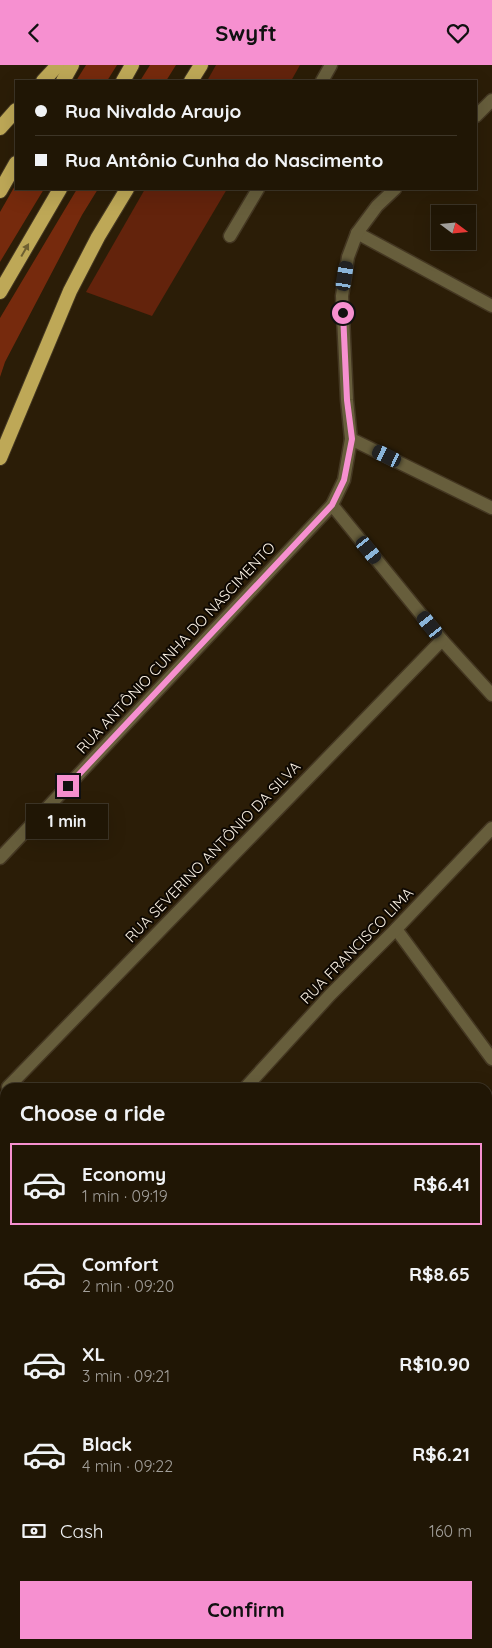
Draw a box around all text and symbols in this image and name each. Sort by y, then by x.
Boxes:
icon: back [20,19,48,47]
text: Swyft [215,19,277,47]
icon: heart [444,19,472,47]
text: Rua Nivaldo Araujo [65,99,241,123]
text: Rua Antônio Cunha do Nascimento [65,148,383,172]
north arrow [431,205,476,250]
map controls [431,205,476,250]
one-way arrow [20,243,29,256]
car [335,260,354,292]
route start [332,302,354,324]
car [370,443,403,469]
car [353,534,384,566]
street label: RUA ANTÔNIO CUNHA DO NASCIMENTO [72,538,279,758]
car [414,609,445,641]
street label: RUA SEVERINO ANTÔNIO DA SILVA [121,757,305,946]
route end [57,775,79,797]
callout: 1 min [27,803,109,839]
text: 1 min [48,811,86,831]
street label: RUA FRANCISCO LIMA [296,883,417,1008]
text: Choose a ride [20,1099,165,1127]
icon: car [22,1162,67,1207]
text: Economy [82,1162,166,1186]
text: R$6.41 [413,1172,470,1196]
text: 1 min · 09:19 [82,1186,168,1206]
icon: car [22,1252,67,1297]
text: Comfort [82,1252,159,1276]
text: R$8.65 [409,1262,470,1286]
text: 2 min · 09:20 [82,1276,174,1296]
icon: car [22,1342,67,1387]
text: XL [82,1342,105,1366]
text: R$10.90 [399,1352,470,1376]
text: 3 min · 09:21 [82,1366,170,1386]
icon: car [22,1432,67,1477]
text: Black [82,1432,132,1456]
text: R$6.21 [412,1442,470,1466]
text: 4 min · 09:22 [82,1456,173,1476]
icon: cash [20,1517,48,1545]
text: Cash [60,1519,104,1543]
text: 160 m [429,1521,472,1541]
button: Confirm [20,1581,472,1639]

